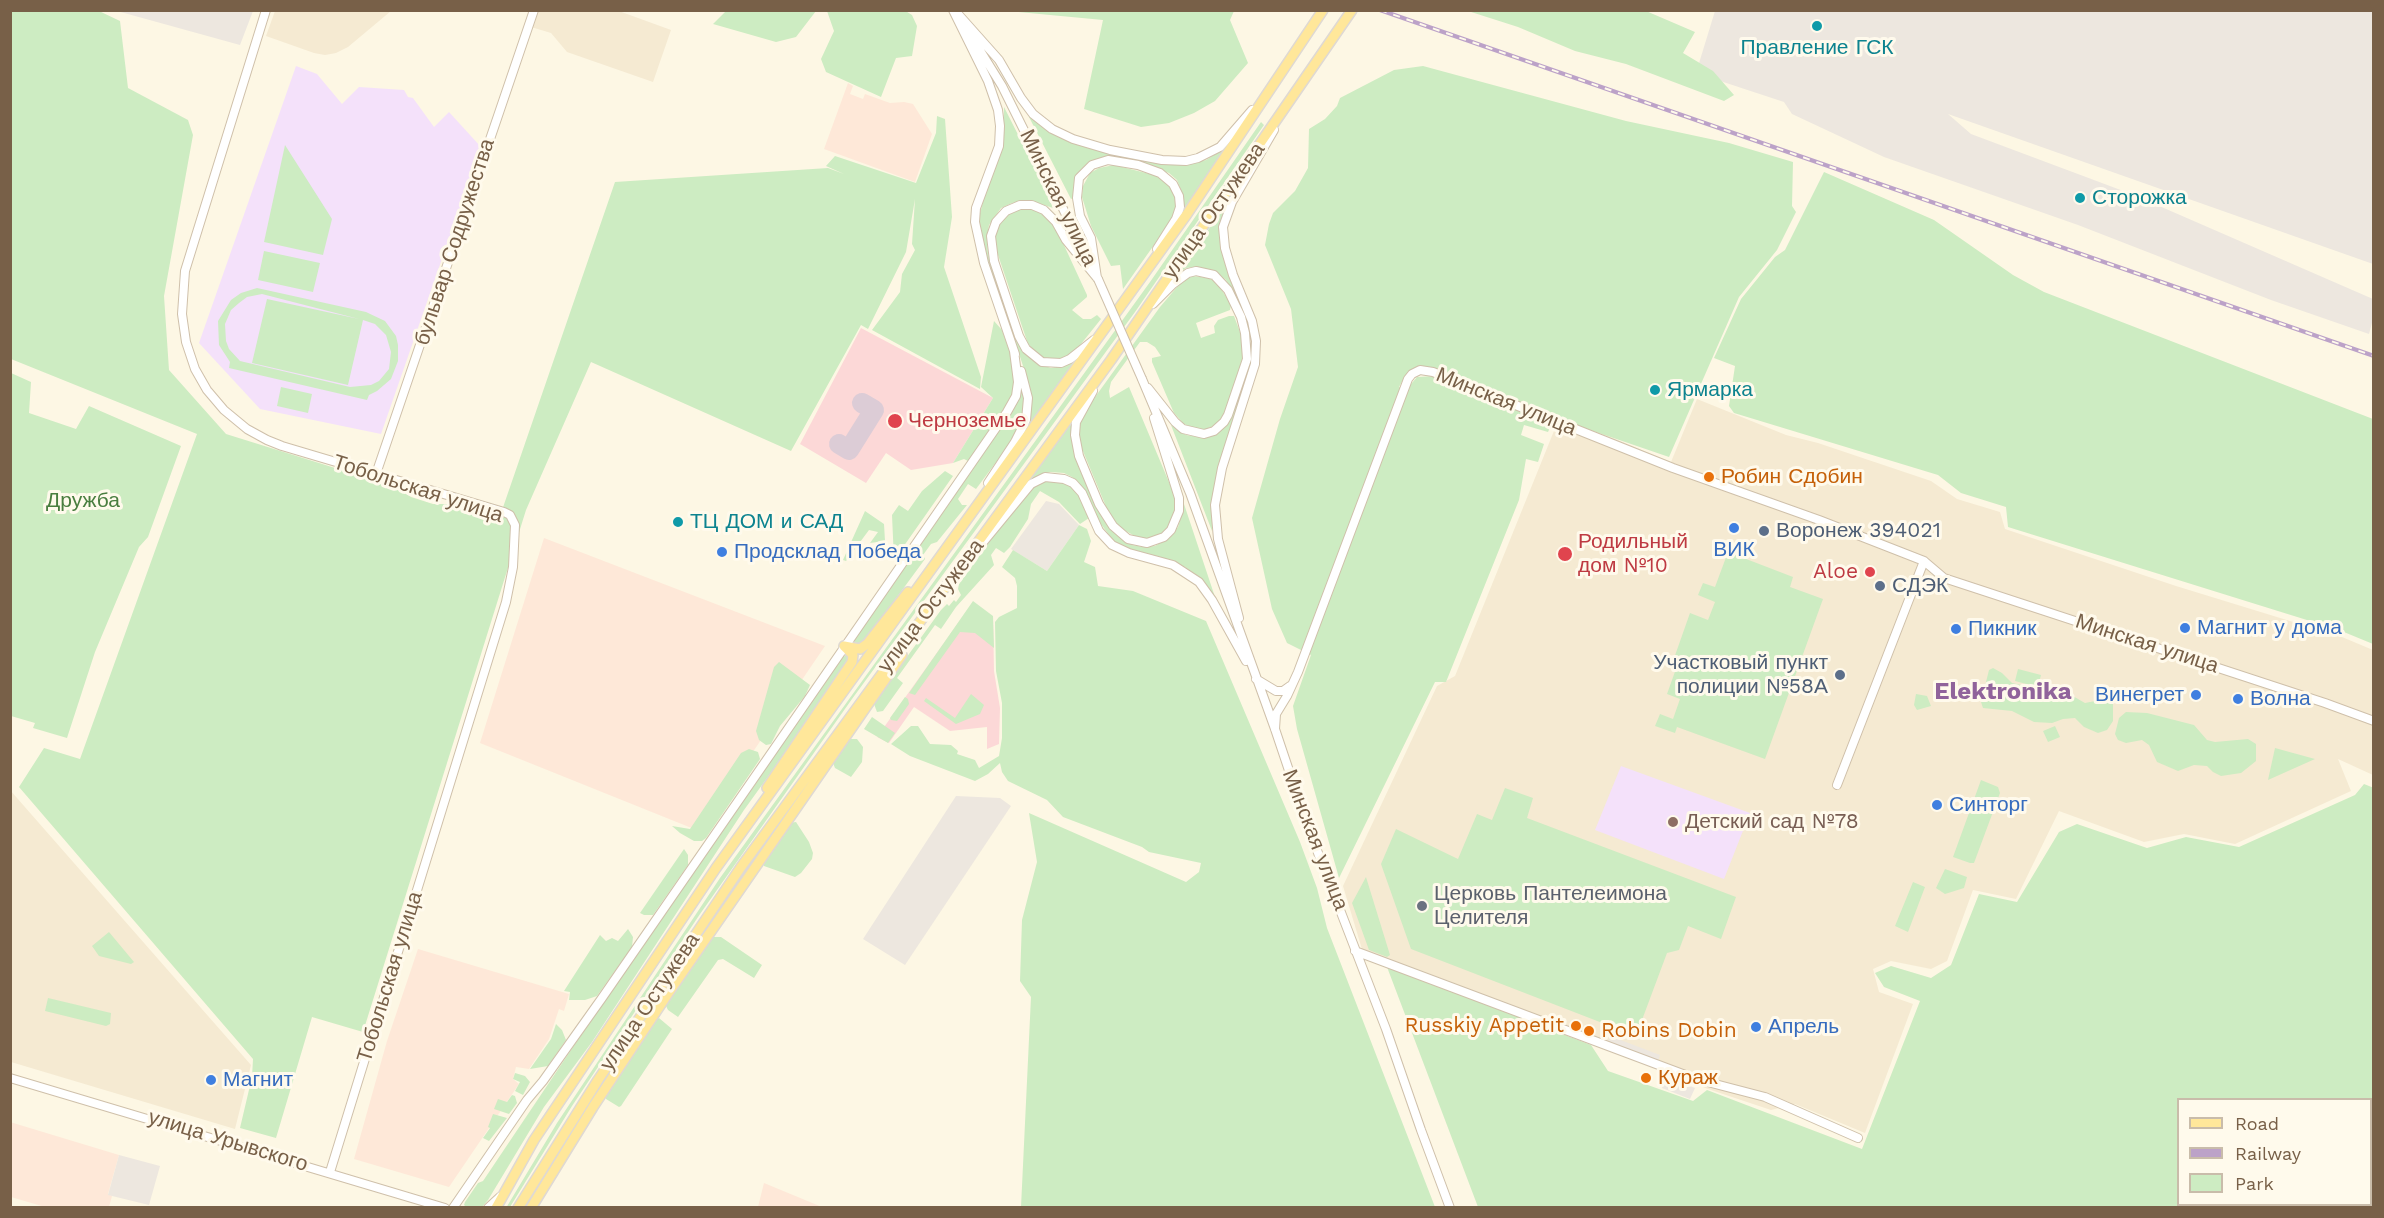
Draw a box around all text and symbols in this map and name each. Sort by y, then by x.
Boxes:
marker: Правление ГСК [1810,19,1824,33]
place label: Правление ГСК [1740,35,1894,61]
street label: Минская улица [1014,126,1102,270]
street label: бульвар Содружества [410,136,500,348]
street label: улица Остужева [1158,138,1270,284]
place label: Сторожка [2092,185,2187,211]
marker: Сторожка [2073,191,2087,205]
street label: Минская улица [1432,362,1580,442]
place label: Ярмарка [1667,377,1753,403]
marker: Ярмарка [1648,383,1662,397]
place label: Черноземье [908,408,1027,434]
marker: Черноземье [886,412,904,430]
street label: Тобольская улица [330,450,506,528]
place label: Робин Сдобин [1721,464,1863,490]
marker: Робин Сдобин [1702,470,1716,484]
park label: Дружба [46,488,120,514]
place label: ТЦ ДОМ и САД [690,509,843,535]
marker: ТЦ ДОМ и САД [671,515,685,529]
place label: Воронеж 394021 [1776,518,1941,544]
marker: ВИК [1727,521,1741,535]
marker: Воронеж 394021 [1757,524,1771,538]
place label: Родильный дом №10 [1578,529,1688,579]
street label: улица Остужева [873,534,989,678]
place label: ВИК [1713,537,1755,563]
place label: Продсклад Победа [734,539,921,565]
marker: Продсклад Победа [715,545,729,559]
marker: Родильный дом №10 [1556,545,1574,563]
place label: Aloe [1813,559,1858,585]
marker: Aloe [1863,565,1877,579]
place label: СДЭК [1892,573,1948,599]
marker: СДЭК [1873,579,1887,593]
street label: Минская улица [2072,609,2222,679]
place label: Магнит у дома [2197,615,2342,641]
place label: Пикник [1968,616,2037,642]
marker: Магнит у дома [2178,621,2192,635]
marker: Пикник [1949,622,1963,636]
place label: Участковый пункт полиции №58А [1653,650,1828,700]
marker: Участковый пункт полиции №58А [1833,668,1847,682]
district label: Elektronika [1934,678,2072,706]
place label: Винегрет [2095,682,2184,708]
place label: Волна [2250,686,2311,712]
marker: Винегрет [2189,688,2203,702]
marker: Волна [2231,692,2245,706]
street label: Минская улица [1277,766,1353,914]
place label: Синторг [1949,792,2028,818]
marker: Синторг [1930,798,1944,812]
place label: Детский сад №78 [1685,809,1859,835]
marker: Детский сад №78 [1666,815,1680,829]
place label: Церковь Пантелеимона Целителя [1434,881,1667,931]
street label: Тобольская улица [352,888,428,1066]
marker: Церковь Пантелеимона Целителя [1415,899,1429,913]
street label: улица Остужева [595,928,705,1076]
place label: Russkiy Appetit [1405,1013,1564,1039]
place label: Апрель [1768,1014,1839,1040]
place label: Robins Dobin [1601,1018,1737,1044]
marker: Russkiy Appetit [1569,1019,1583,1033]
marker: Апрель [1749,1020,1763,1034]
marker: Robins Dobin [1582,1024,1596,1038]
place label: Кураж [1658,1065,1718,1091]
place label: Магнит [223,1067,293,1093]
marker: Кураж [1639,1071,1653,1085]
marker: Магнит [204,1073,218,1087]
legend [2177,1098,2372,1206]
street label: улица Урывского [145,1105,311,1177]
text: Road [2235,1113,2279,1134]
text: Railway [2235,1143,2301,1164]
text: Park [2235,1173,2274,1194]

